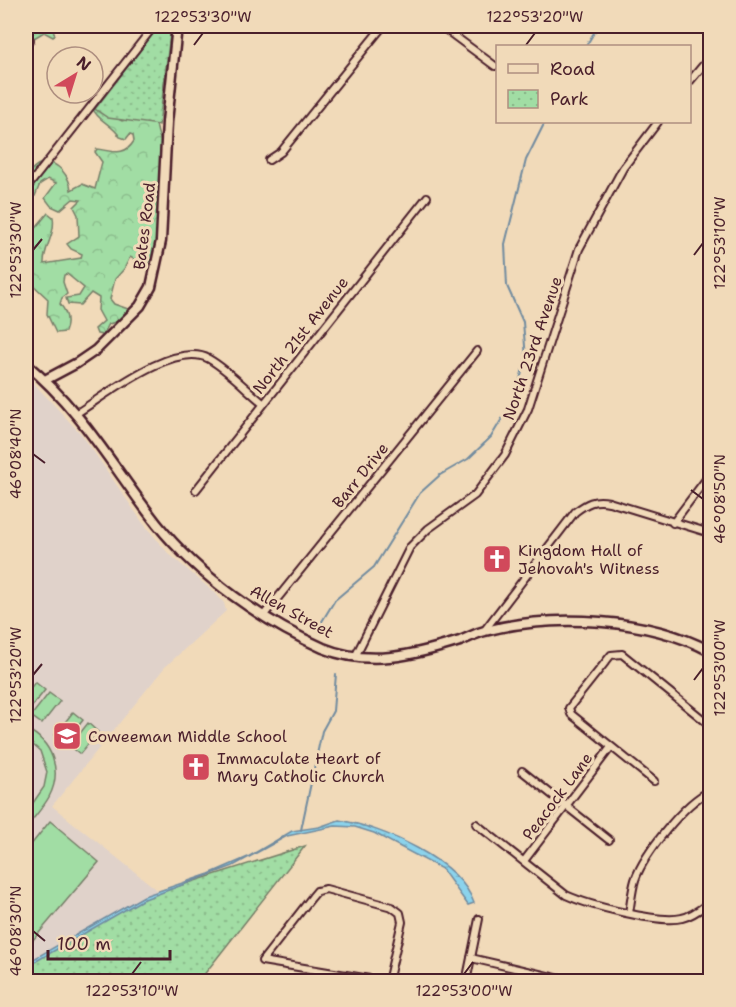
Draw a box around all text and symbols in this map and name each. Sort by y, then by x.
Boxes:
text: 122°53'30"W [154,7,252,27]
text: 122°53'20"W [487,7,583,27]
north arrow [45,45,105,105]
legend [496,45,691,123]
text: N [72,51,95,76]
text: Road [550,57,595,81]
text: Park [550,87,589,111]
street label: Bates Road [129,181,160,271]
text: 122°53'10"W [710,196,730,290]
text: 122°53'30"W [6,201,26,299]
street label: North 21st Avenue [248,272,353,398]
street label: North 23rd Avenue [498,273,567,423]
text: 46°08'40"N [6,409,26,499]
street label: Barr Drive [328,438,393,512]
text: 46°08'50"N [710,454,730,544]
place label: Kingdom Hall of Jehovah's Witness [518,540,660,579]
church icon: Kingdom Hall of Jehovah's Witness [481,543,513,575]
street label: Allen Street [246,580,337,643]
text: 122°53'00"W [710,619,730,717]
text: 122°53'20"W [6,627,26,723]
school or university icon: Coweeman Middle School [51,720,83,752]
place label: Coweeman Middle School [88,726,287,747]
place label: Immaculate Heart of Mary Catholic Church [217,748,385,787]
street label: Peacock Lane [518,748,597,844]
church icon: Immaculate Heart of Mary Catholic Church [180,751,212,783]
text: 46°08'30"N [6,886,26,976]
scale bar [48,923,170,961]
text: 100 m [57,932,111,956]
text: 122°53'10"W [85,981,179,1001]
text: 122°53'00"W [415,981,513,1001]

